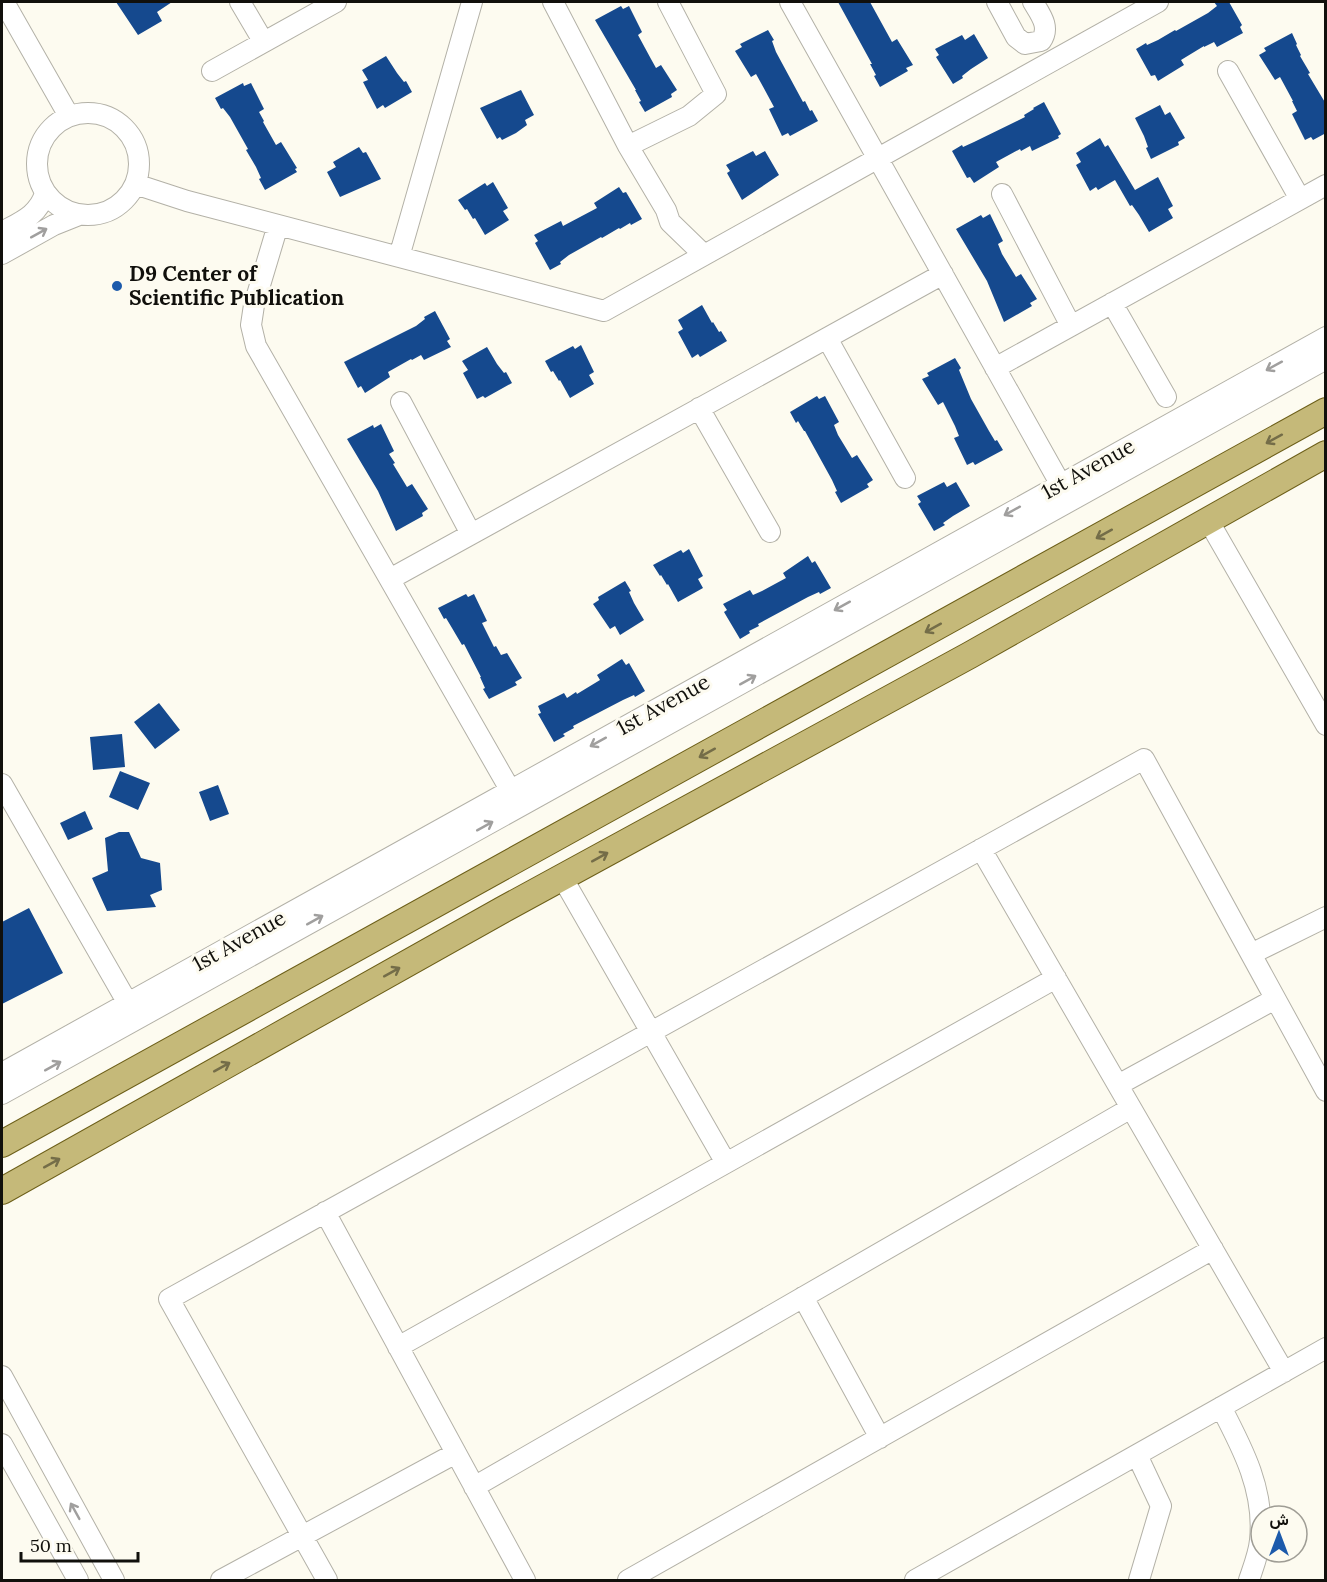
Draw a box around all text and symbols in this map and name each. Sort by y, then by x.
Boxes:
one-way arrow [30,227,48,238]
place label: D9 Center of Scientific Publication [129,260,344,311]
marker: D9 Center of Scientific Publication [110,279,124,293]
one-way arrow [1266,361,1284,372]
street label: 1st Avenue [1036,432,1139,505]
one-way arrow [1266,434,1284,445]
one-way arrow [1004,506,1021,518]
one-way arrow [1096,528,1113,540]
one-way arrow [834,600,851,612]
one-way arrow [925,622,942,634]
street label: 1st Avenue [611,668,714,741]
one-way arrow [738,674,756,685]
one-way arrow [590,736,607,748]
one-way arrow [699,748,717,759]
one-way arrow [476,820,494,831]
one-way arrow [591,851,608,863]
street label: 1st Avenue [187,904,290,977]
one-way arrow [306,914,323,926]
one-way arrow [383,966,401,977]
one-way arrow [43,1060,61,1071]
one-way arrow [213,1061,231,1072]
one-way arrow [43,1157,61,1168]
one-way arrow [69,1503,81,1520]
north arrow [1249,1504,1309,1564]
text: ش [1269,1509,1289,1529]
scale bar [21,1525,138,1563]
text: 50 m [30,1534,72,1557]

